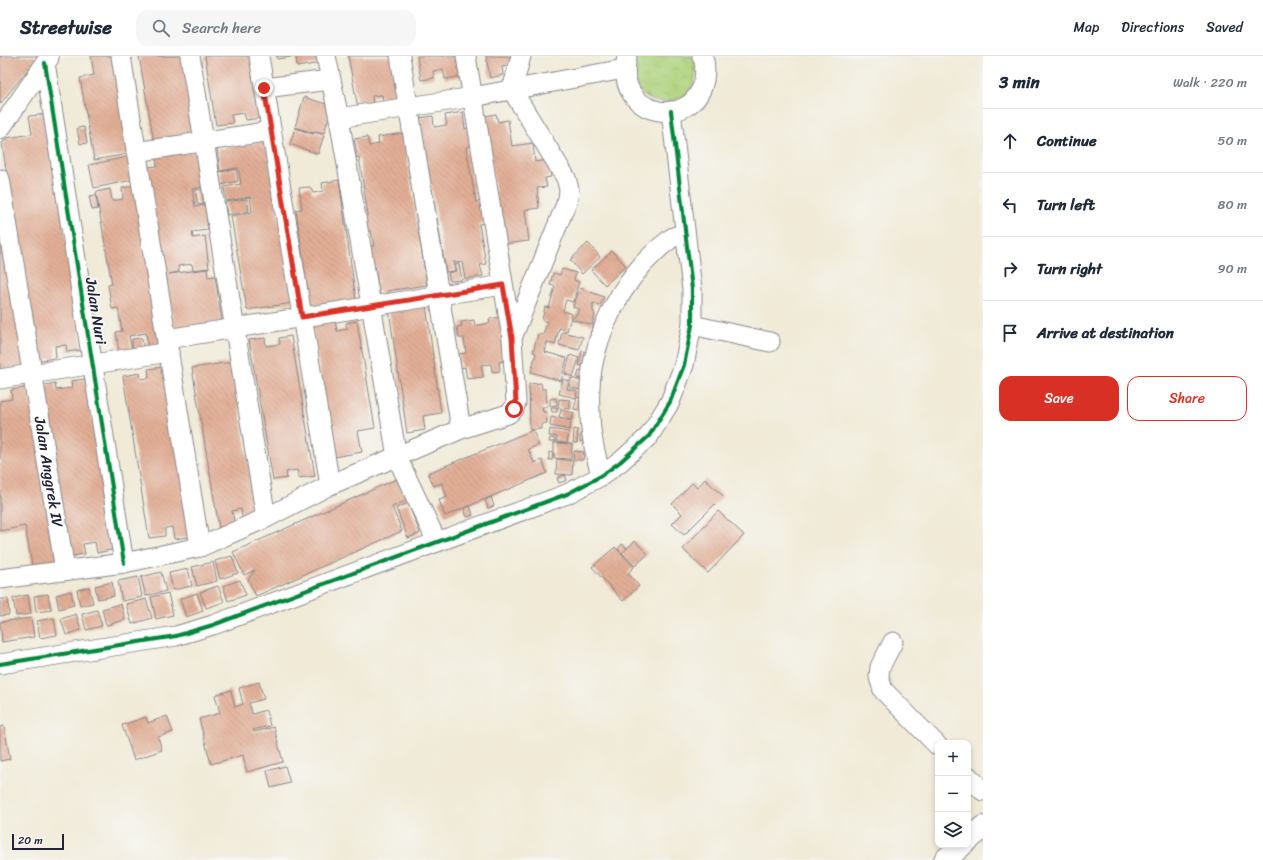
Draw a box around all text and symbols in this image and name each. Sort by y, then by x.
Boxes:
search box [136,10,416,46]
text: Streetwise [20,11,112,44]
text: Search here [182,15,261,41]
text: Map [1073,15,1099,40]
text: Directions [1121,15,1184,40]
text: Saved [1206,15,1243,40]
icon: search [150,17,172,39]
text: 3 min [999,67,1040,97]
text: Walk · 220 m [1173,71,1247,94]
route end [255,79,273,97]
text: Continue [1037,128,1097,154]
text: 50 m [1217,129,1247,152]
icon: ahead [999,130,1021,152]
text: Turn left [1037,192,1095,218]
text: 80 m [1218,193,1247,216]
icon: left [999,194,1021,216]
text: Turn right [1037,256,1102,282]
text: 90 m [1217,257,1247,280]
icon: right [999,258,1021,280]
street label: Jalan Nuri [78,275,114,347]
text: Arrive at destination [1037,320,1174,346]
icon: arrive [999,322,1021,344]
button: Save [999,376,1119,421]
button: Share [1127,376,1247,421]
route start [505,400,523,418]
street label: Jalan Anggrek IV [27,414,71,530]
map controls [935,740,971,848]
button: + [935,740,971,776]
button: − [935,776,971,812]
button: layers [935,812,971,848]
text: 20 m [18,831,43,850]
scale bar [12,832,64,851]

